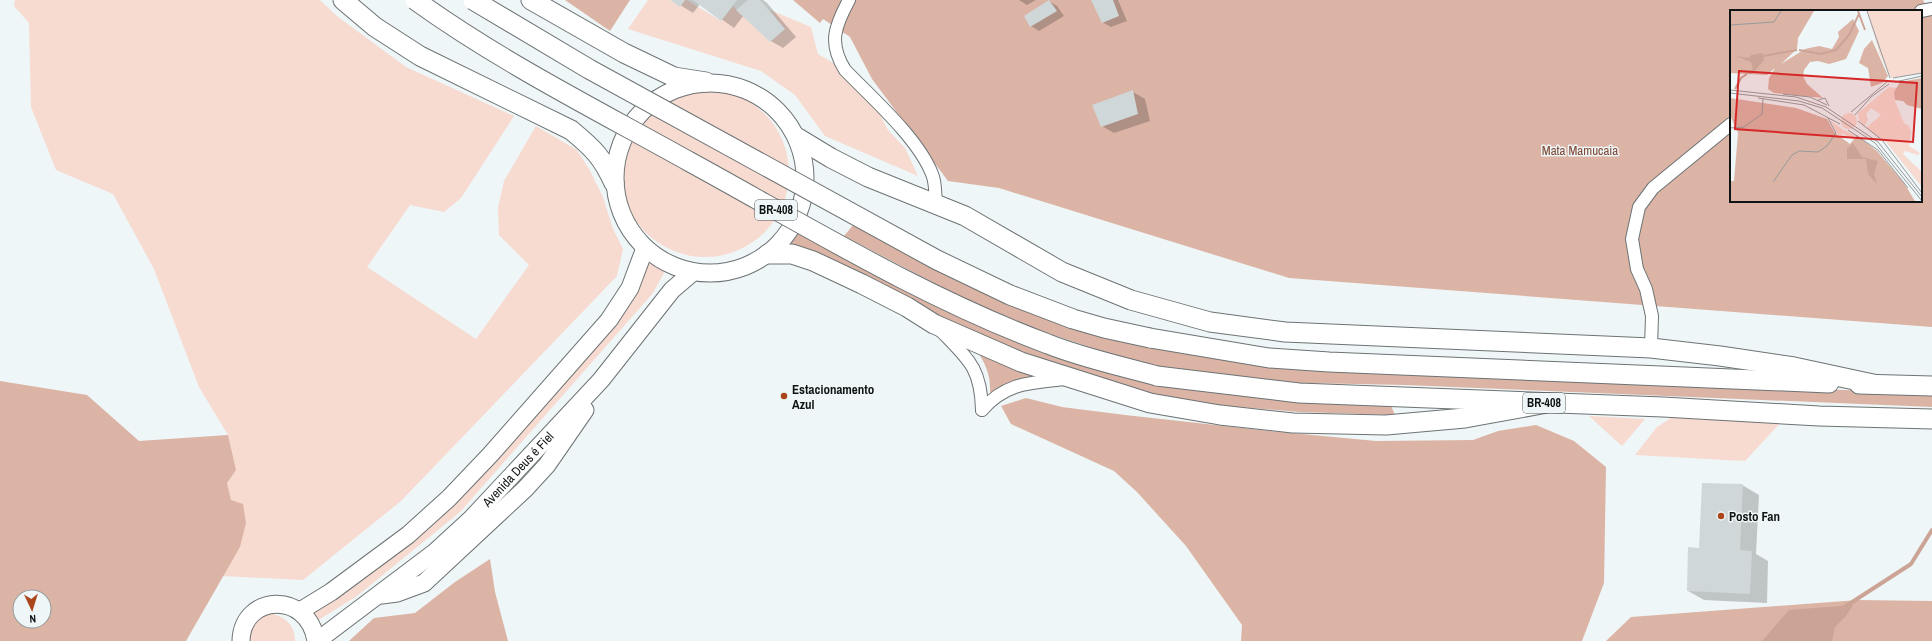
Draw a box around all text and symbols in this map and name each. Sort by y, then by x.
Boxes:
inset map [1730,10,1922,202]
park label: Mata Mamucaia [1542,142,1618,159]
road number: BR-408 [755,200,797,220]
place label: Estacionamento Azul [792,381,874,413]
marker: Estacionamento Azul [779,391,789,401]
road number: BR-408 [1523,393,1565,413]
street label: Avenida Deus é Fiel [478,428,557,511]
place label: Posto Fan [1729,508,1780,525]
marker: Posto Fan [1716,511,1726,521]
north arrow [12,589,52,629]
text: N [29,612,36,626]

